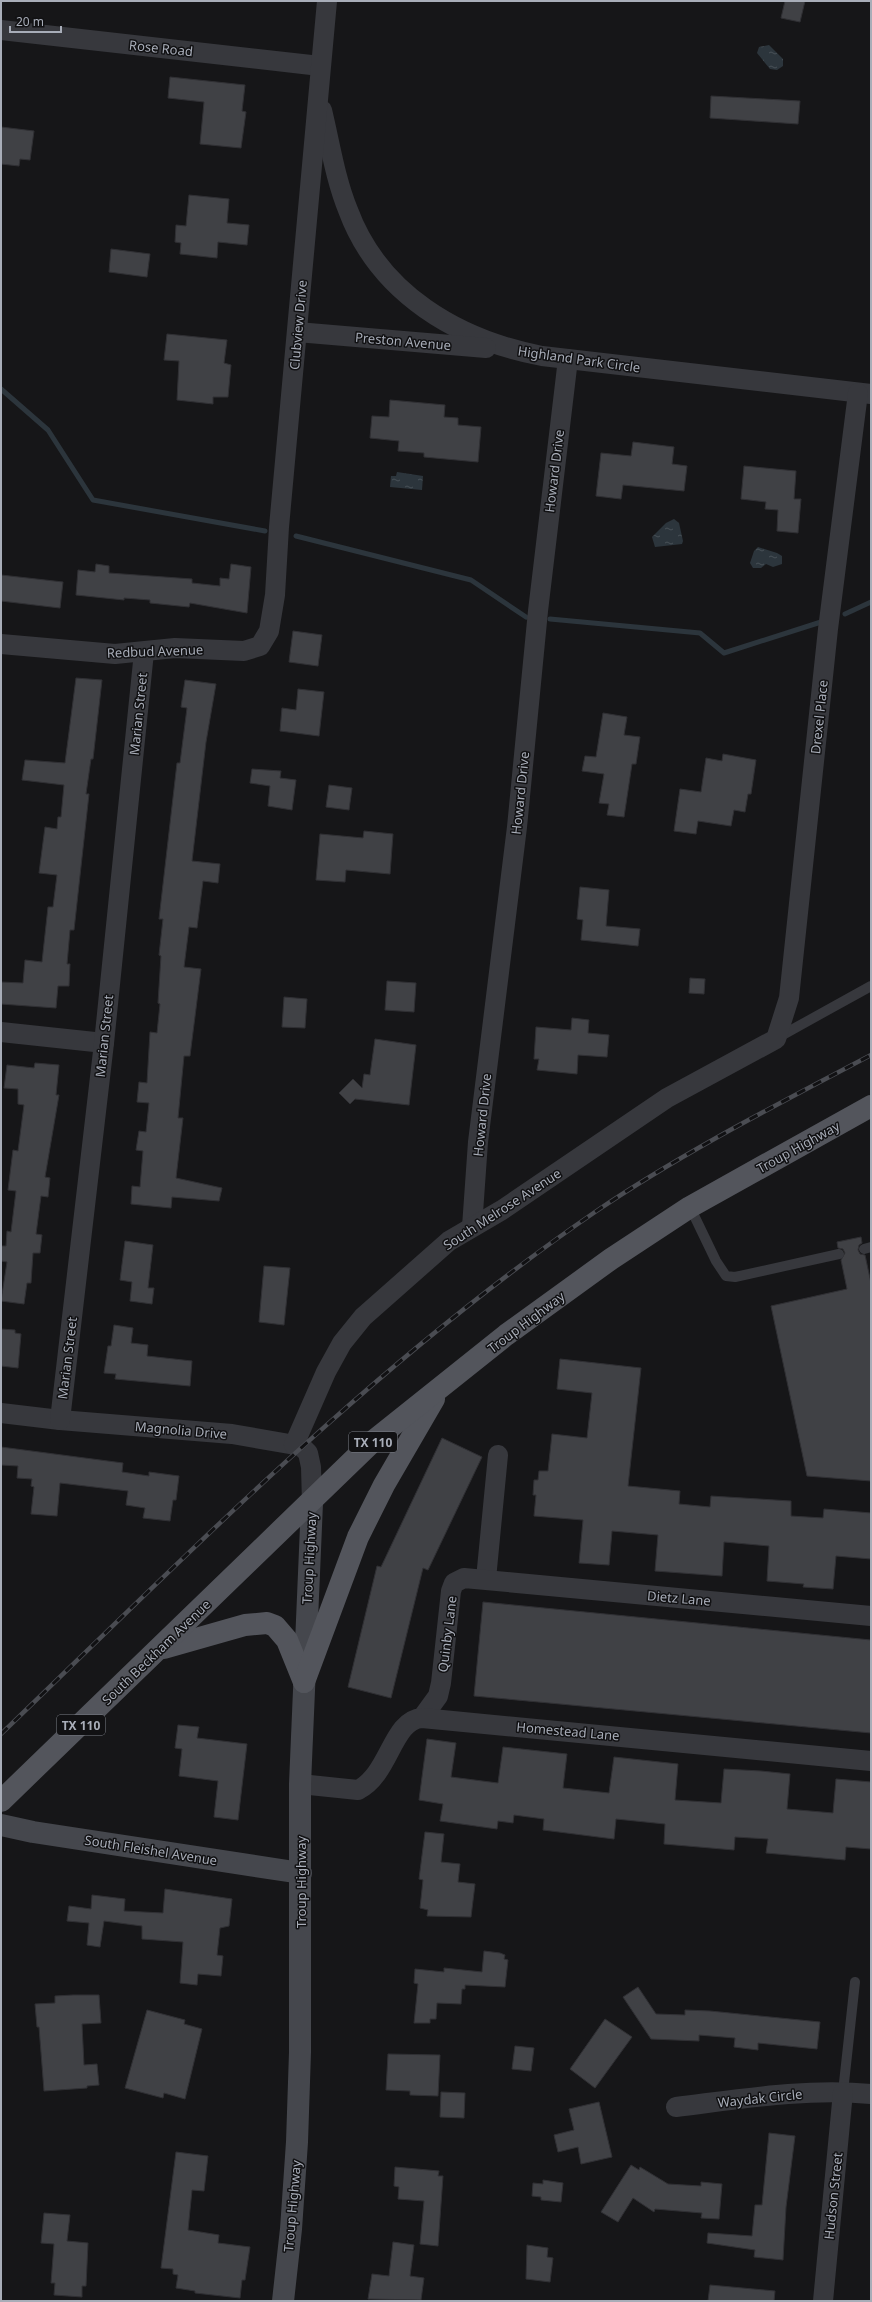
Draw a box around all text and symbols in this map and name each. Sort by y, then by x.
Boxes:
scale bar [10,8,61,34]
text: 20 m [16,13,44,30]
street label: Rose Road [128,36,194,60]
street label: Clubview Drive [285,279,311,371]
street label: Preston Avenue [354,328,452,354]
street label: Highland Park Circle [517,341,641,377]
street label: Howard Drive [540,429,568,513]
street label: Redbud Avenue [106,640,204,662]
street label: Marian Street [125,672,151,756]
street label: Drexel Place [806,679,832,755]
street label: Howard Drive [507,751,533,835]
street label: Marian Street [91,994,117,1078]
street label: Howard Drive [469,1073,495,1157]
street label: Troup Highway [753,1117,843,1177]
street label: South Melrose Avenue [440,1164,564,1254]
street label: Troup Highway [484,1287,568,1357]
street label: Marian Street [53,1316,81,1400]
street label: Magnolia Drive [134,1417,228,1443]
road number: TX 110 [349,1432,397,1452]
street label: Troup Highway [298,1511,320,1604]
street label: Dietz Lane [646,1586,712,1610]
street label: South Beckham Avenue [98,1595,214,1709]
street label: Quinby Lane [433,1595,461,1673]
road number: TX 110 [57,1715,105,1735]
street label: Homestead Lane [516,1718,620,1744]
street label: South Fleishel Avenue [83,1831,219,1869]
street label: Troup Highway [292,1836,310,1928]
street label: Waydak Circle [717,2085,803,2111]
street label: Hudson Street [819,2151,847,2240]
street label: Troup Highway [279,2159,305,2253]

